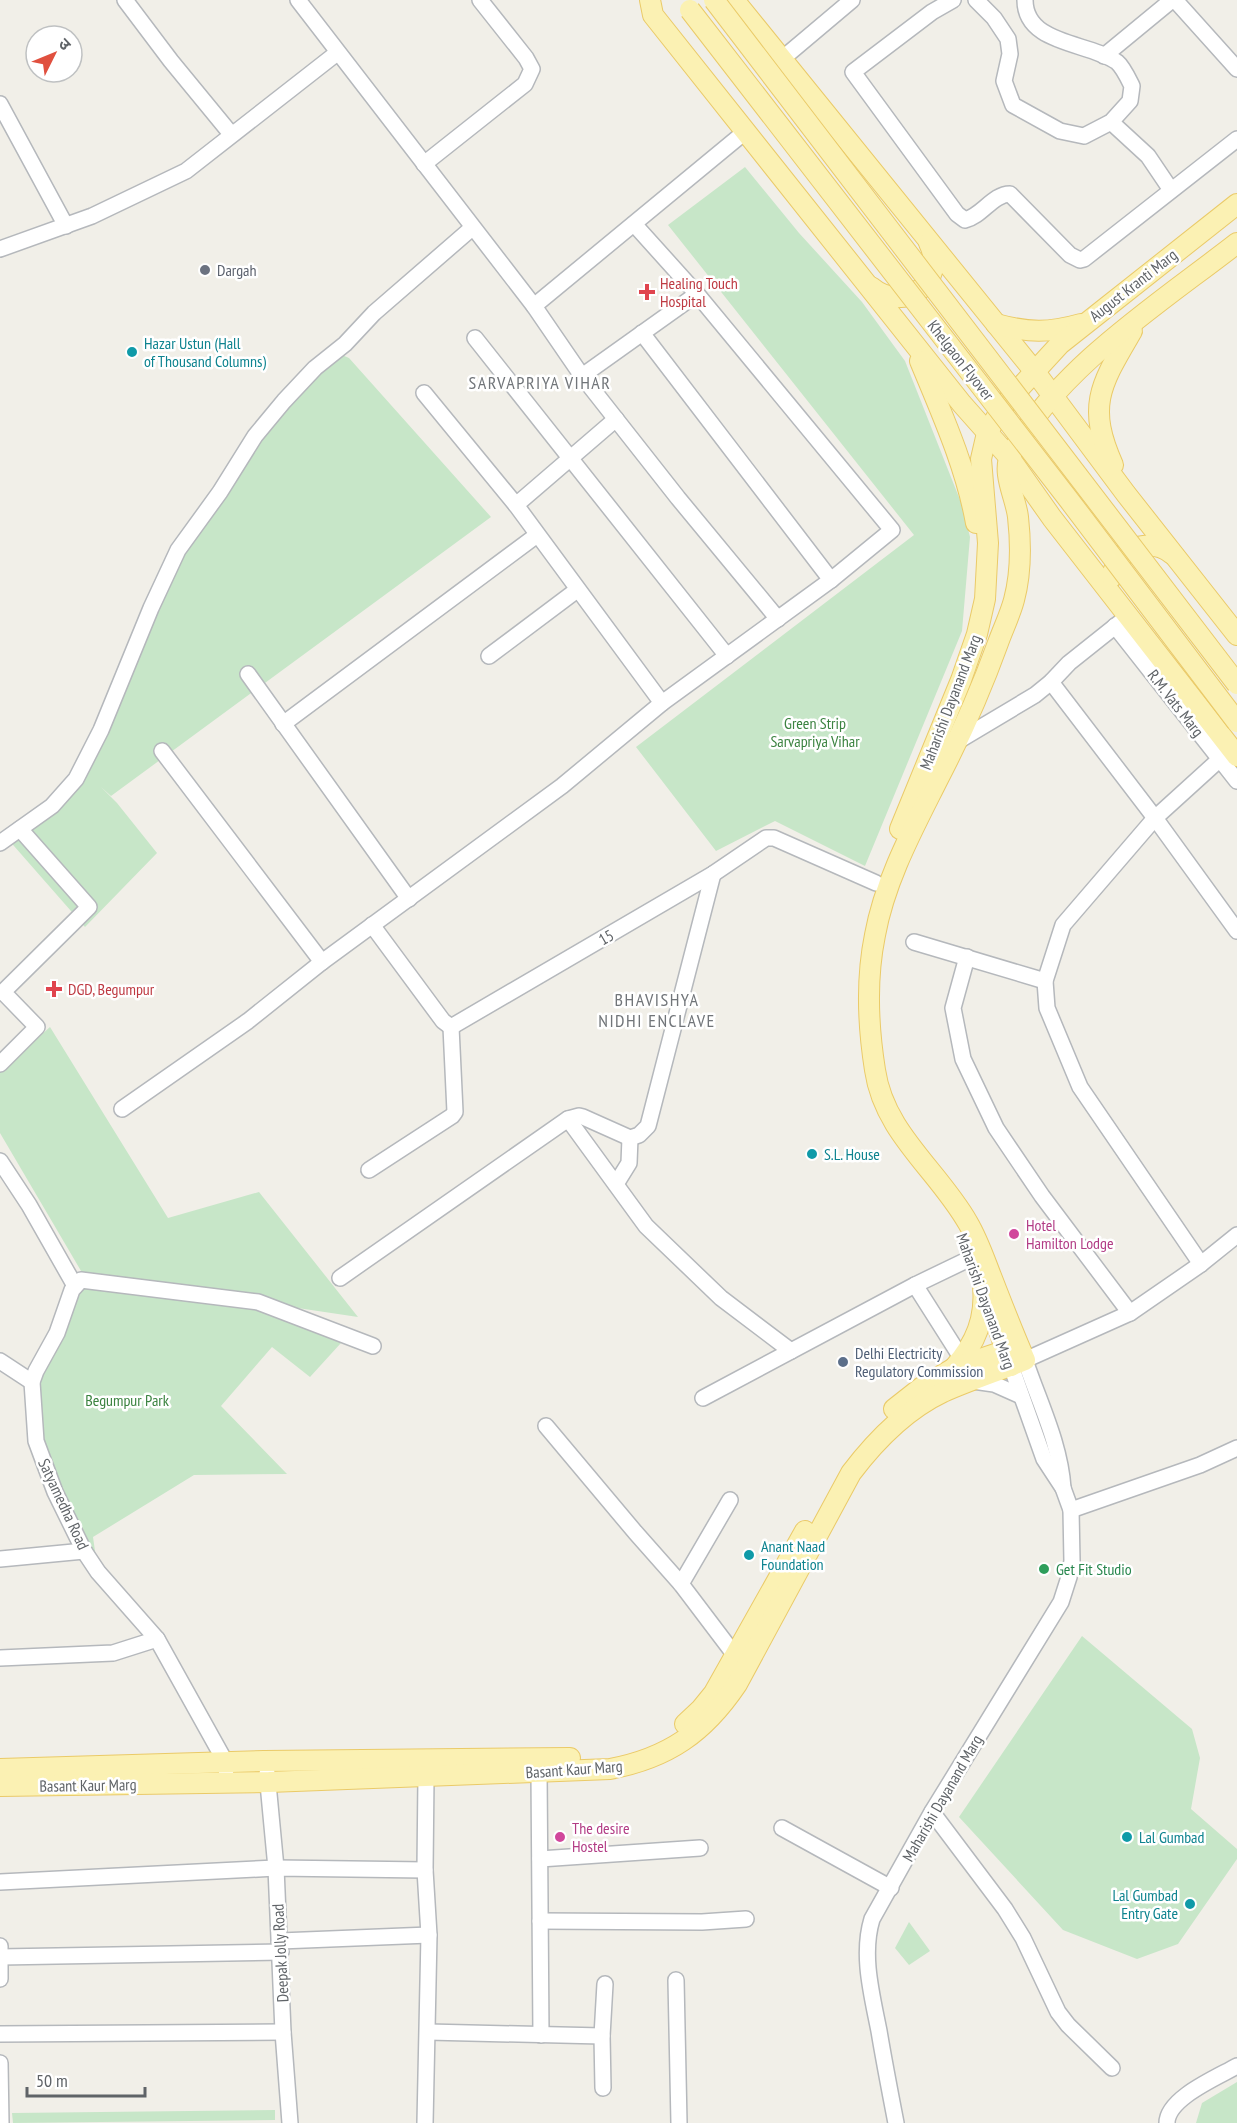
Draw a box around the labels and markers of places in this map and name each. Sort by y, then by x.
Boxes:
place label: Dargah [217,260,257,280]
marker: Dargah [198,263,212,277]
place label: Healing Touch Hospital [660,273,738,311]
marker: Healing Touch Hospital [638,283,656,301]
place label: Hazar Ustun (Hall of Thousand Columns) [144,333,266,371]
marker: Hazar Ustun (Hall of Thousand Columns) [125,345,139,359]
place label: DGD, Begumpur [68,979,155,999]
marker: DGD, Begumpur [45,980,63,998]
place label: S.L. House [824,1144,880,1164]
marker: S.L. House [805,1147,819,1161]
place label: Hotel Hamilton Lodge [1026,1215,1114,1253]
marker: Hotel Hamilton Lodge [1007,1227,1021,1241]
place label: Delhi Electricity Regulatory Commission [855,1343,983,1381]
marker: Delhi Electricity Regulatory Commission [836,1355,850,1369]
place label: Anant Naad Foundation [761,1536,825,1574]
marker: Anant Naad Foundation [742,1548,756,1562]
place label: Get Fit Studio [1056,1559,1132,1579]
marker: Get Fit Studio [1037,1562,1051,1576]
place label: The desire Hostel [572,1818,630,1856]
place label: Lal Gumbad [1139,1827,1205,1847]
marker: The desire Hostel [553,1830,567,1844]
marker: Lal Gumbad [1120,1830,1134,1844]
place label: Lal Gumbad Entry Gate [1113,1885,1178,1923]
marker: Lal Gumbad Entry Gate [1183,1897,1197,1911]

